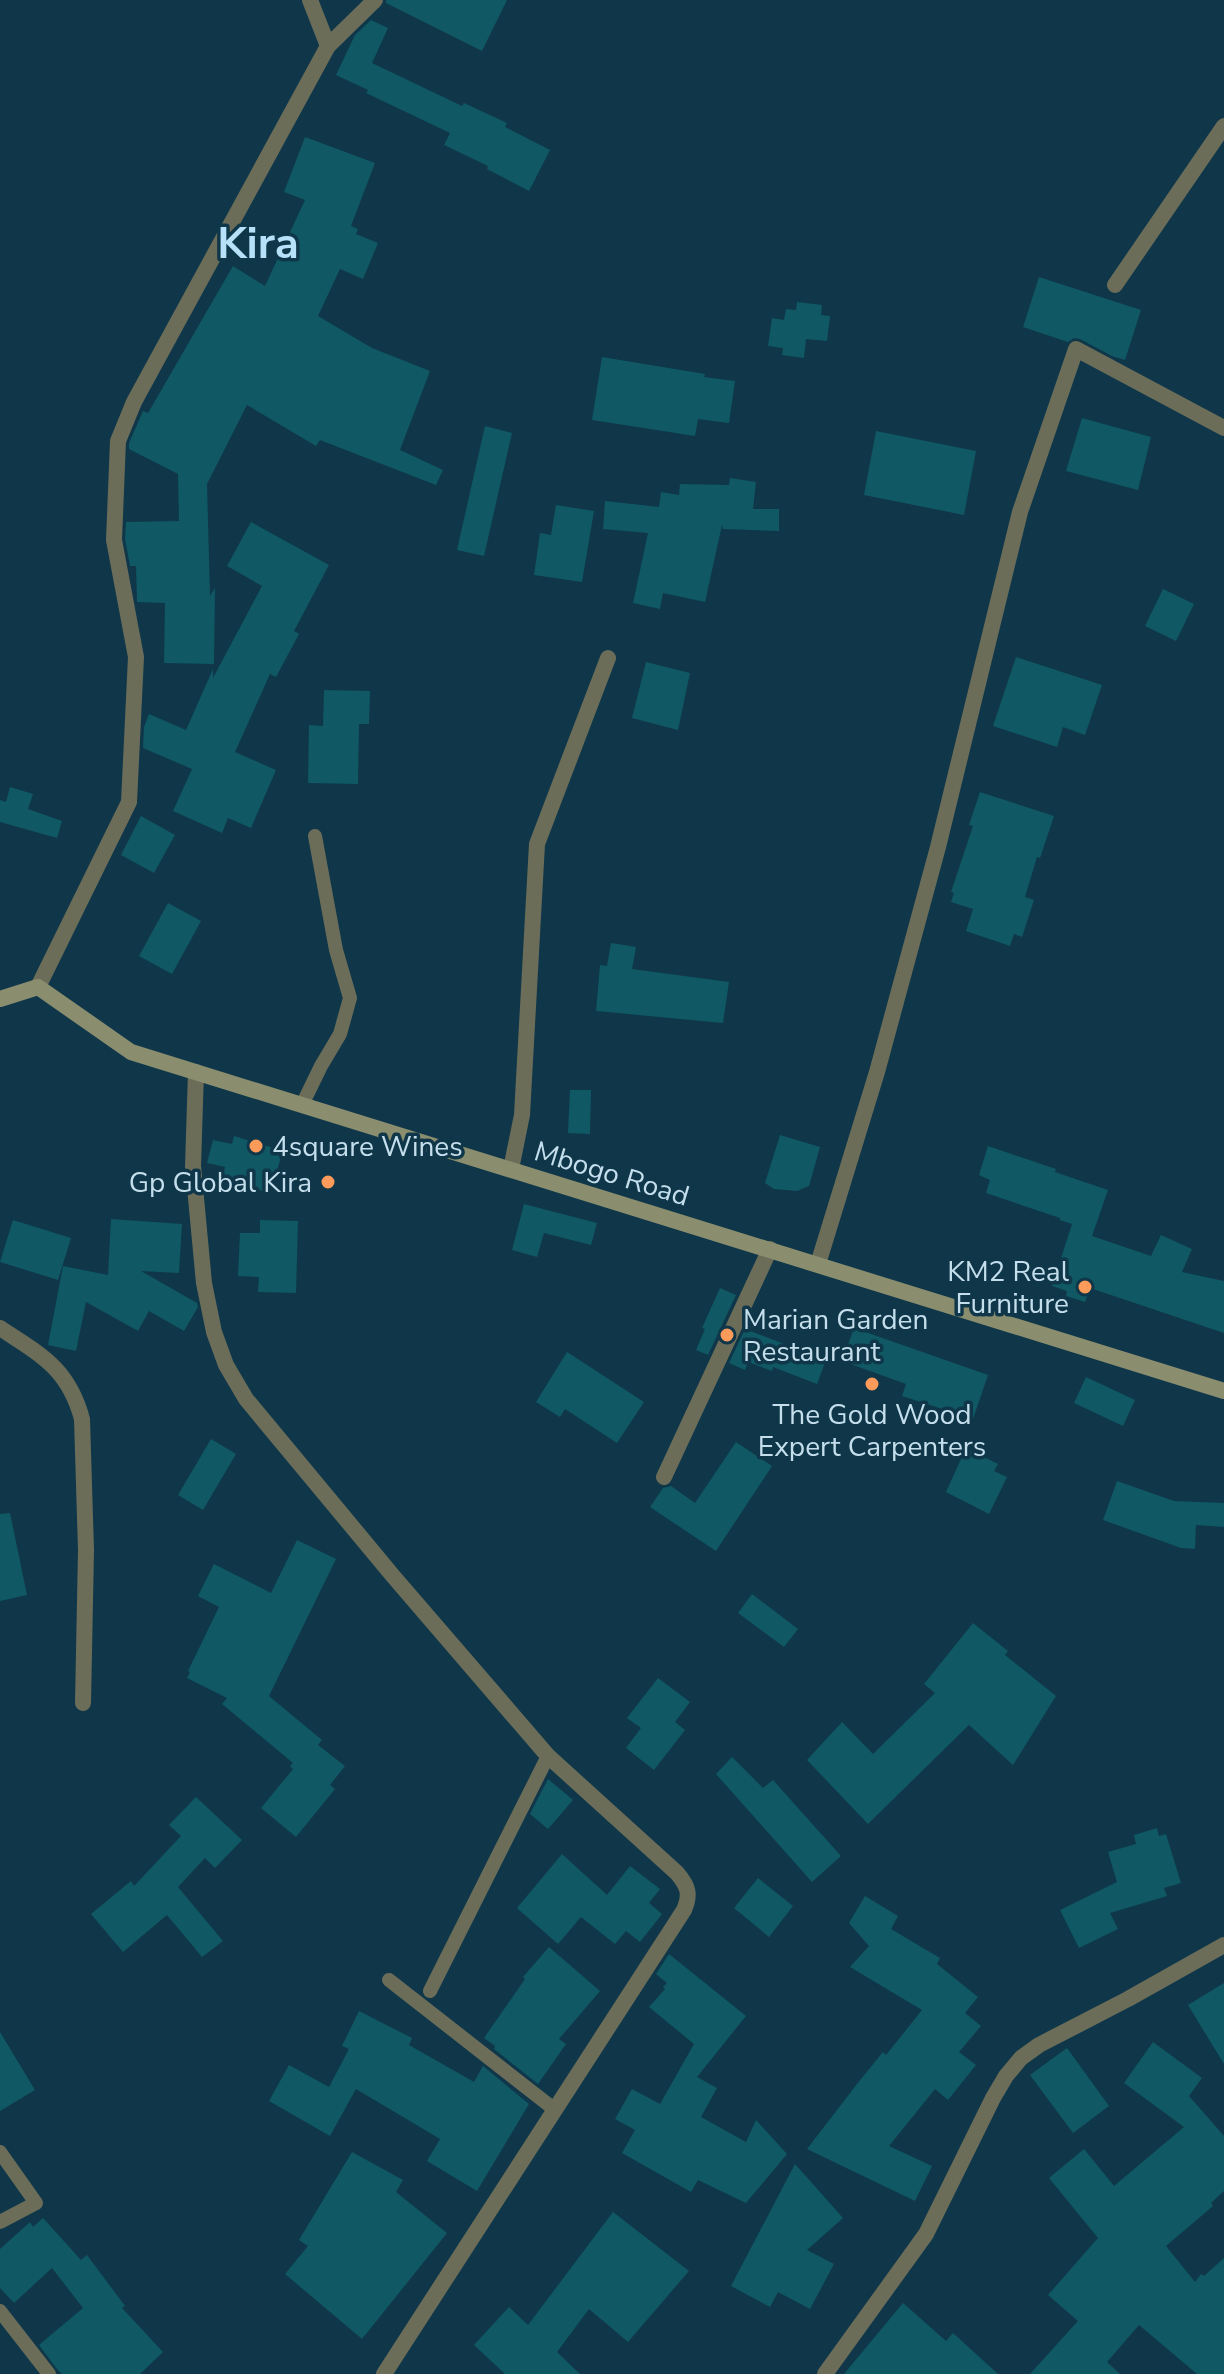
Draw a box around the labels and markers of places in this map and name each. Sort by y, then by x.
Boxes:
place label: 4square Wines [272,1128,463,1166]
marker: 4square Wines [247,1137,265,1155]
place label: Gp Global Kira [129,1164,312,1202]
marker: Gp Global Kira [319,1173,337,1191]
place label: KM2 Real Furniture [947,1253,1070,1323]
marker: KM2 Real Furniture [1076,1278,1094,1296]
place label: Marian Garden Restaurant [743,1301,928,1371]
marker: Marian Garden Restaurant [718,1326,736,1344]
marker: The Gold Wood Expert Carpenters [863,1375,881,1393]
place label: The Gold Wood Expert Carpenters [758,1396,986,1466]

